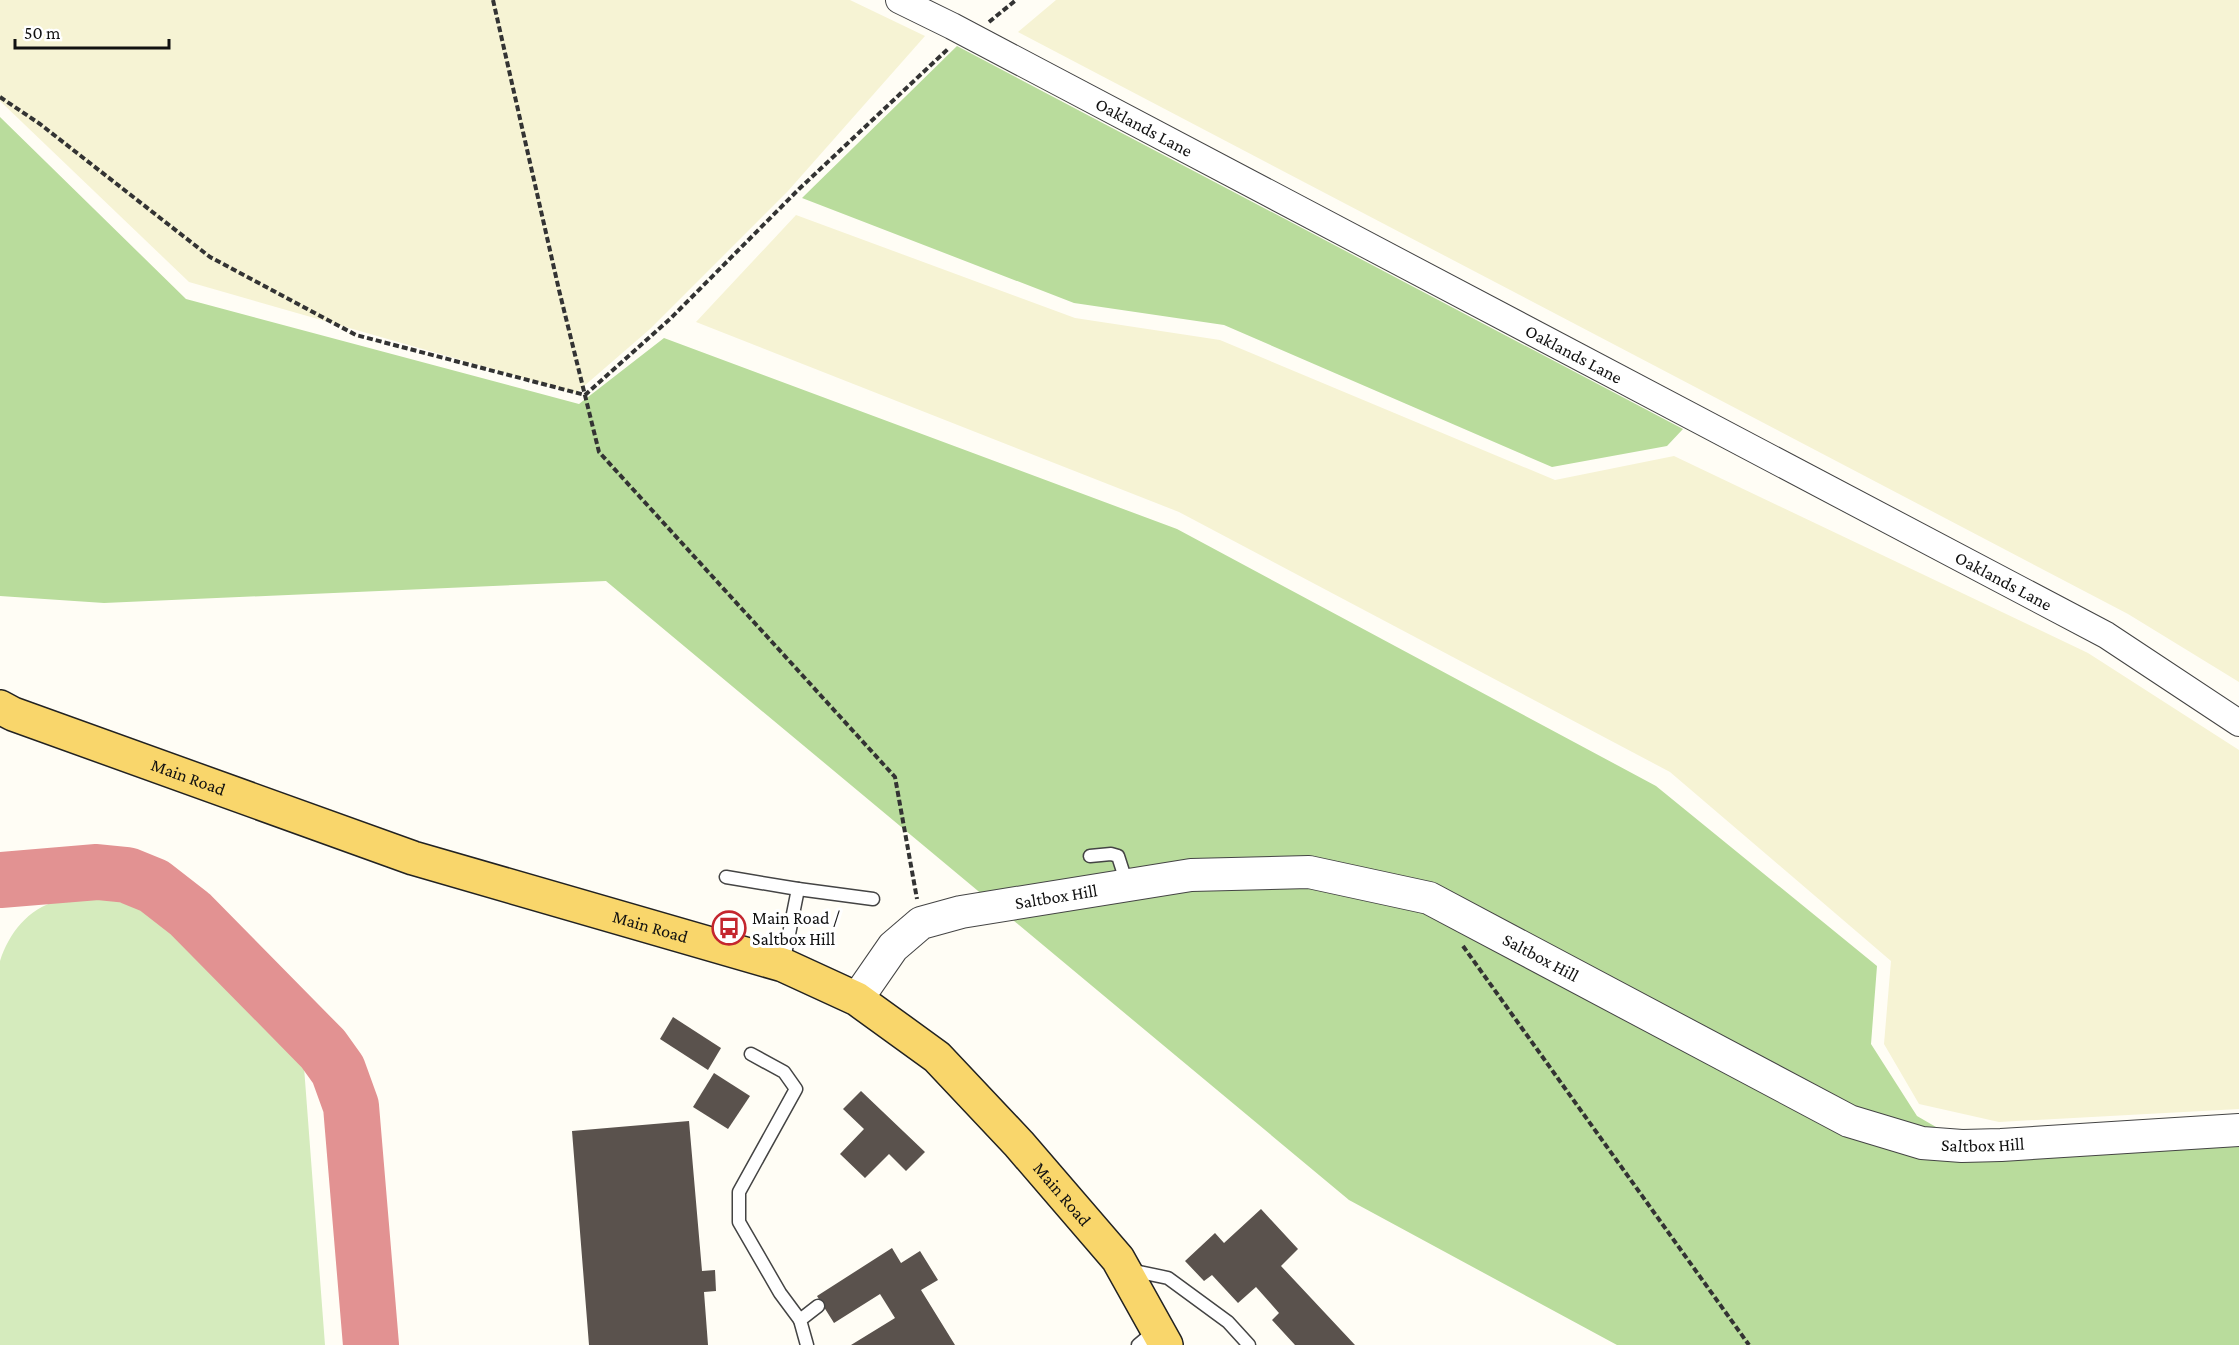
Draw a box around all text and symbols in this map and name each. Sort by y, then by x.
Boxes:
scale bar [15,12,170,50]
text: 50 m [24,23,61,43]
street label: Oaklands Lane [1092,94,1196,161]
street label: Oaklands Lane [1522,320,1626,388]
street label: Oaklands Lane [1952,547,2055,615]
street label: Main Road [148,755,229,800]
street label: Saltbox Hill [1013,880,1099,913]
street label: Main Road [610,906,691,947]
place label: Main Road / Saltbox Hill [752,908,840,949]
bus stop icon: Main Road / Saltbox Hill [711,910,747,946]
street label: Saltbox Hill [1499,929,1583,986]
street label: Saltbox Hill [1940,1134,2025,1156]
street label: Main Road [1029,1158,1095,1230]

